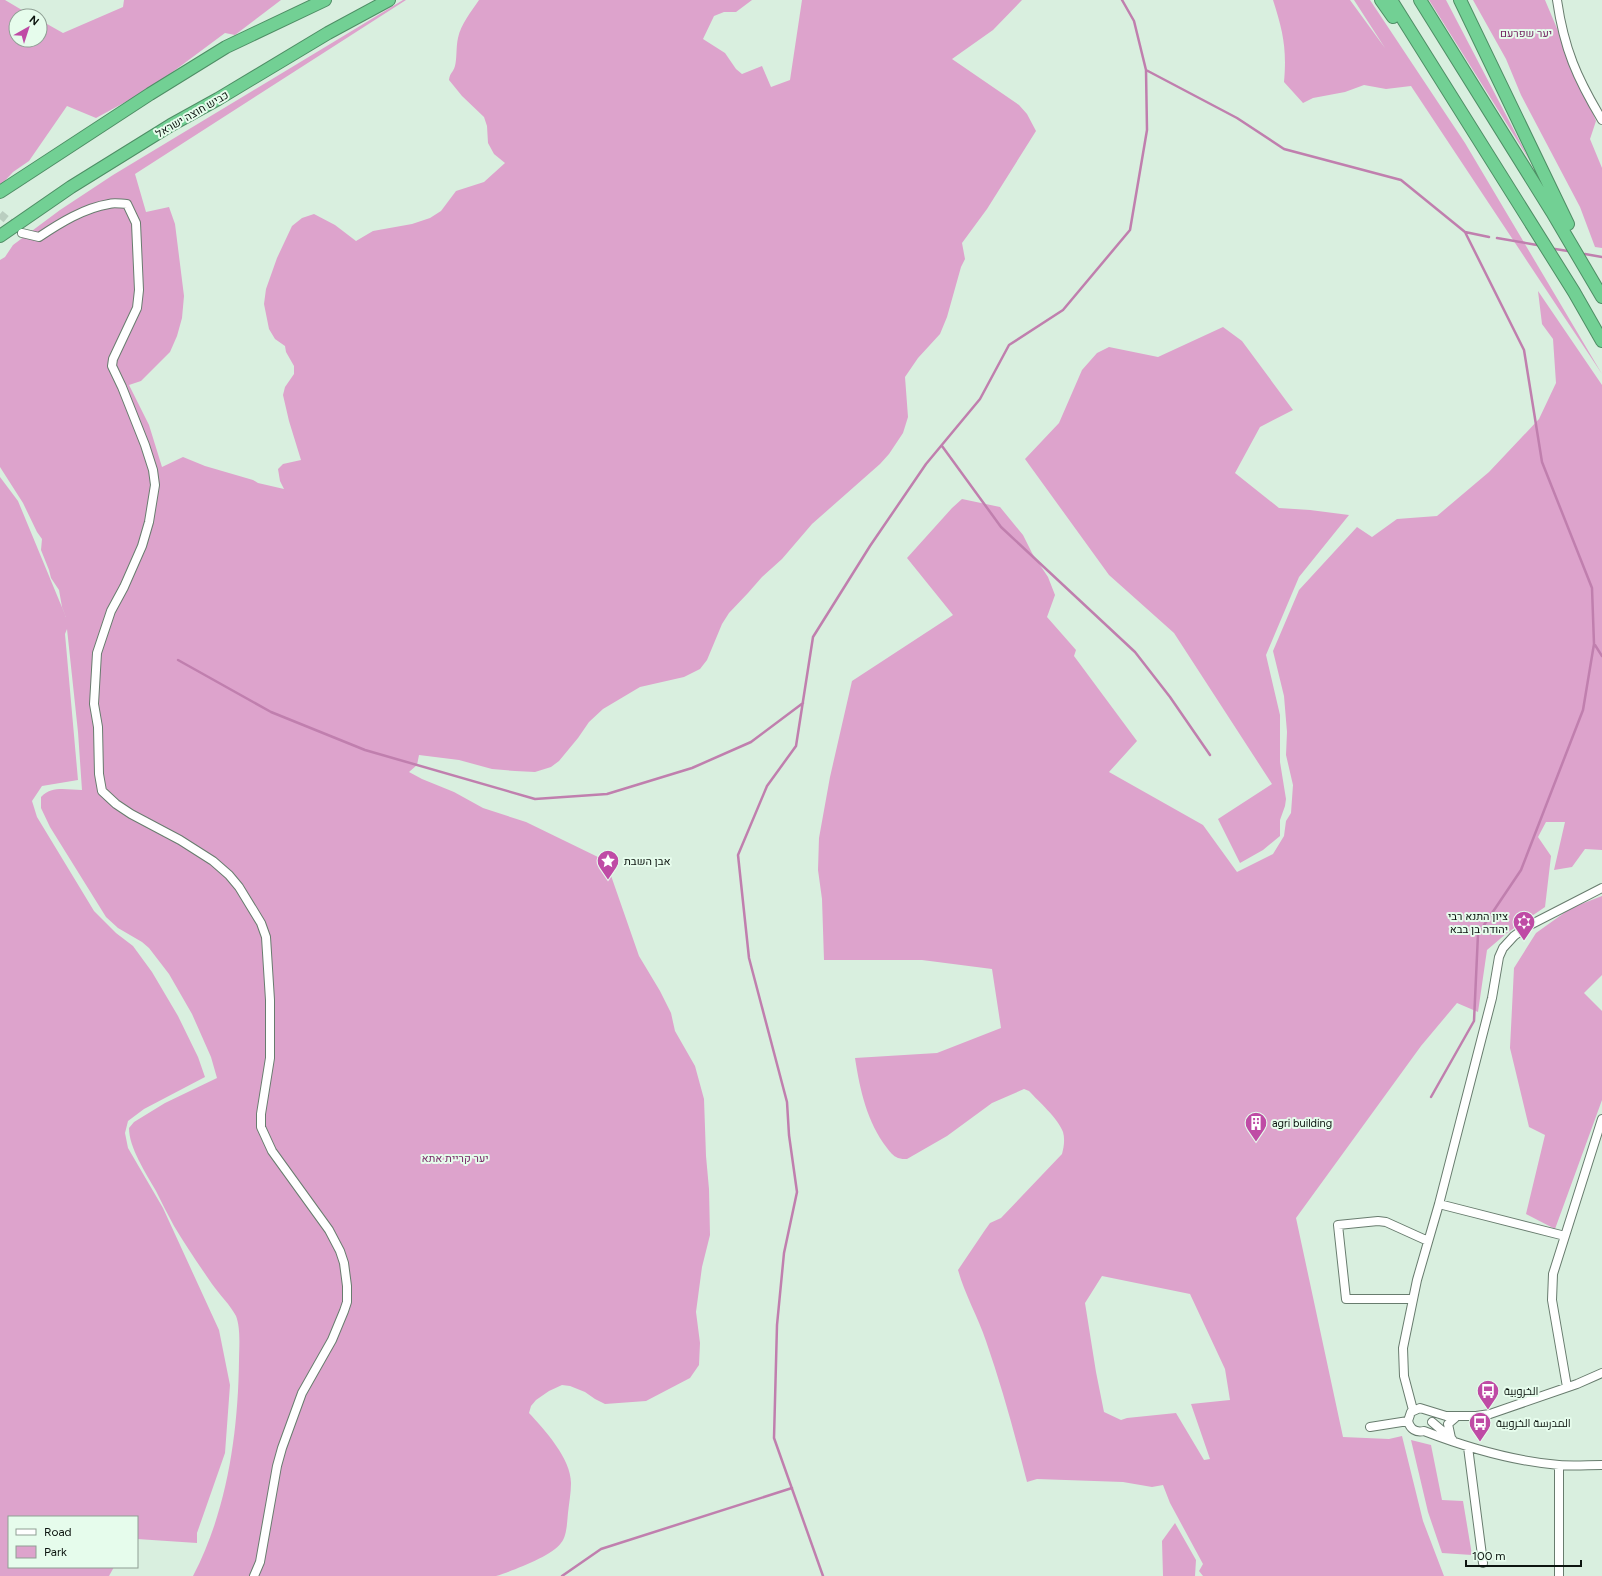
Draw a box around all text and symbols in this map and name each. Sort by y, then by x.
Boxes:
north arrow [8,8,48,48]
text: N [27,13,41,28]
park label: יער שפרעם [1500,27,1552,40]
street label: כביש חוצה ישראל [154,88,231,141]
place icon: אבן השבת [595,848,621,881]
place label: אבן השבת [624,855,671,868]
synagogue icon: ציון התנא רבי יהודה בן בבא [1511,909,1537,942]
place label: ציון התנא רבי יהודה בן בבא [1448,910,1508,936]
building icon: agri building [1243,1110,1269,1143]
place label: agri building [1272,1117,1332,1130]
park label: יער קריית אתא [421,1152,489,1165]
bus stop icon: الخروبية [1475,1378,1501,1411]
place label: الخروبية [1504,1385,1538,1398]
bus stop icon: المدرسة الخروبية [1467,1410,1493,1443]
place label: المدرسة الخروبية [1496,1417,1571,1430]
legend [8,1516,138,1568]
text: Road [44,1525,72,1539]
scale bar [1466,1542,1581,1568]
text: Park [44,1545,67,1559]
text: 100 m [1472,1549,1506,1563]

